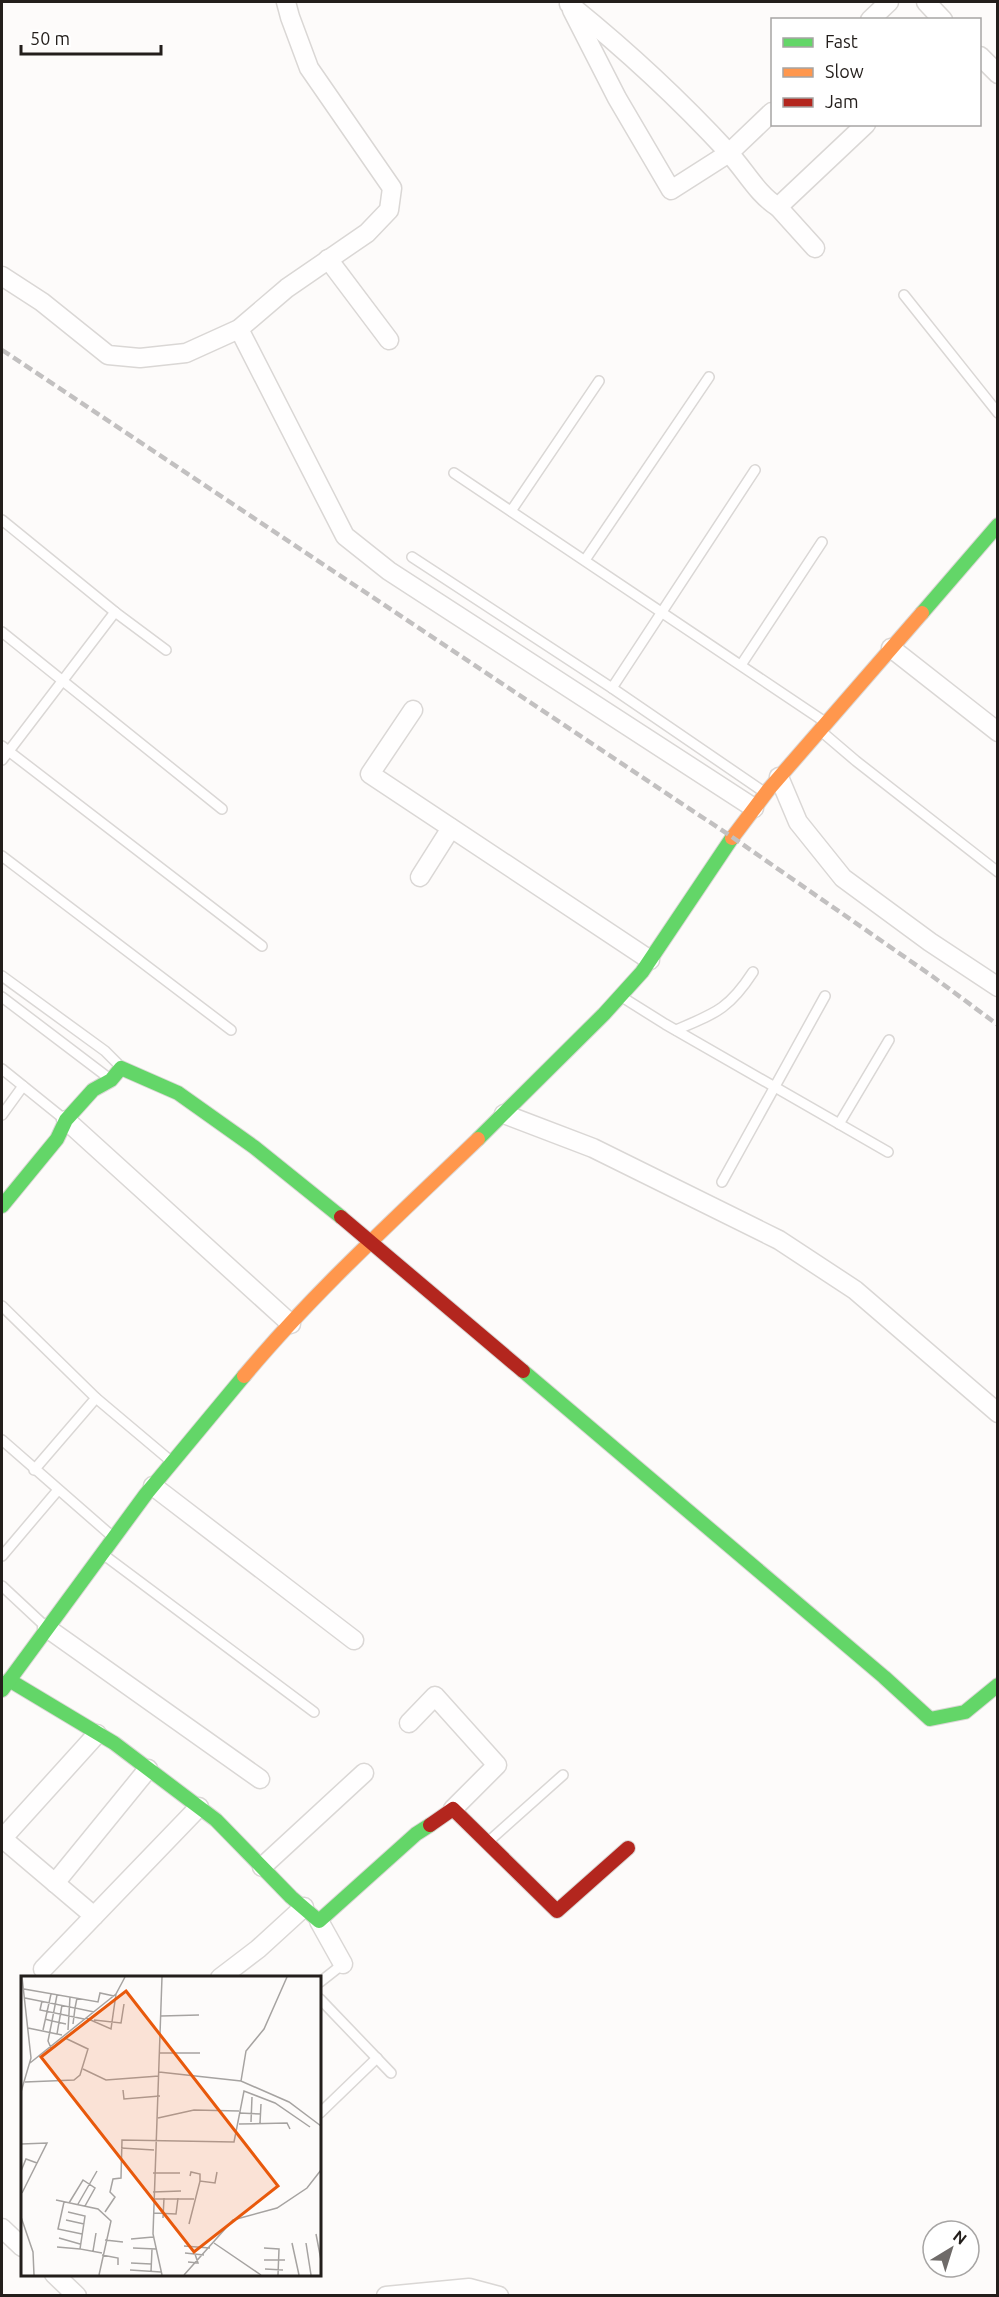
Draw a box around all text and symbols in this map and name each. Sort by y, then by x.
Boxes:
scale bar [21,18,160,56]
legend [771,18,981,126]
text: 50 m [30,28,70,48]
text: Fast [825,31,858,51]
text: Slow [825,61,864,81]
text: Jam [825,91,859,111]
inset map [21,1976,321,2276]
north arrow [921,2219,981,2279]
text: N [950,2226,970,2248]

